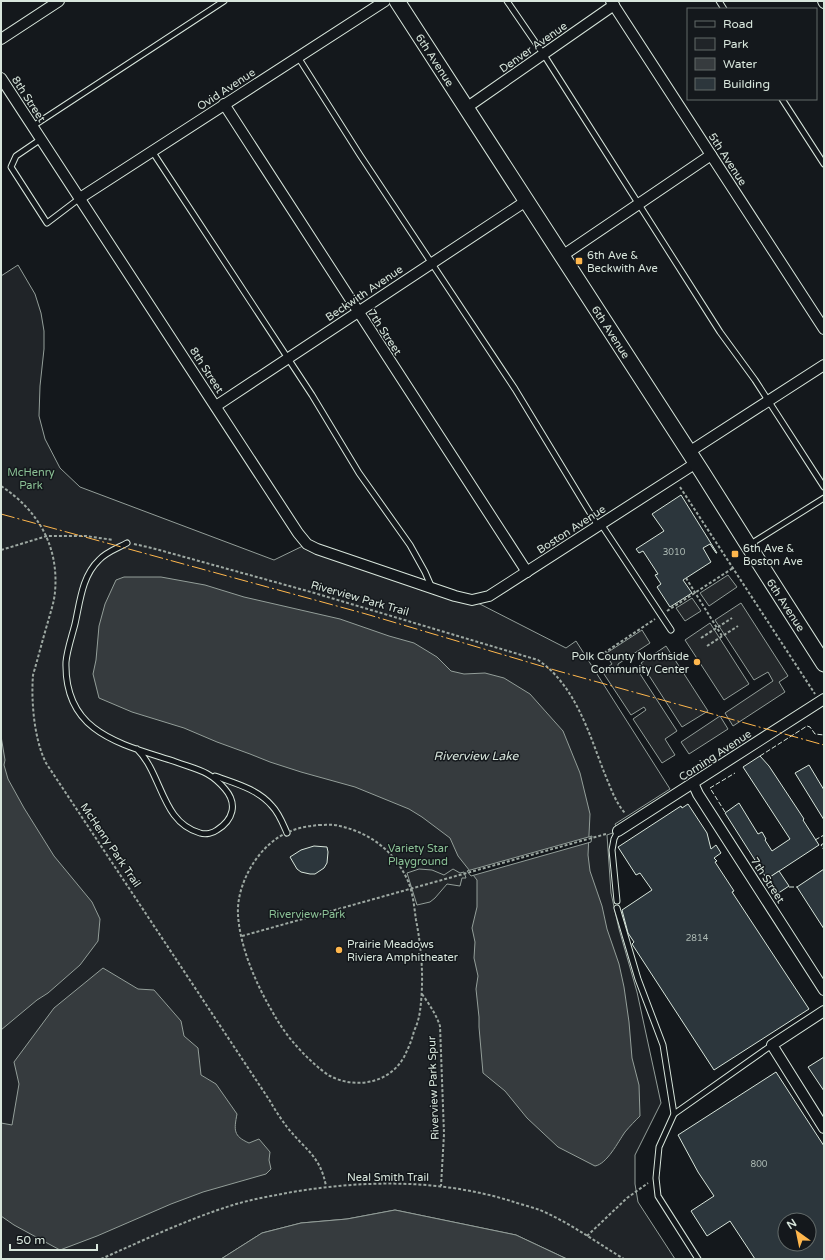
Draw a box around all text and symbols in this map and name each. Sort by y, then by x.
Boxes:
legend [687,8,817,100]
text: Road [723,17,753,31]
street label: Denver Avenue [497,19,569,75]
street label: 6th Avenue [413,32,456,89]
text: Park [723,37,749,51]
text: Water [723,57,758,71]
street label: Ovid Avenue [195,66,258,113]
street label: 8th Street [9,74,48,125]
text: Building [723,77,770,91]
street label: 5th Avenue [706,131,749,188]
place label: 6th Ave & Beckwith Ave [587,249,658,275]
marker: 6th Ave & Beckwith Ave [574,256,584,266]
street label: Beckwith Avenue [323,263,405,324]
street label: 6th Avenue [589,304,632,361]
street label: 7th Street [365,307,404,358]
street label: 8th Street [187,345,226,396]
park label: McHenry Park [7,466,55,492]
street label: Boston Avenue [535,502,608,556]
place label: 6th Ave & Boston Ave [743,542,803,568]
house number: 3010 [663,547,686,558]
marker: 6th Ave & Boston Ave [730,549,740,559]
street label: 6th Avenue [764,577,807,634]
street label: Riverview Park Trail [309,578,410,619]
place label: Polk County Northside Community Center [571,650,690,676]
marker: Polk County Northside Community Center [692,657,702,667]
street label: Corning Avenue [677,727,754,784]
water label: Riverview Lake [434,749,520,763]
street label: McHenry Park Trail [78,801,144,890]
park label: Variety Star Playground [388,842,449,868]
street label: 7th Street [748,855,787,906]
park label: Riverview Park [269,908,345,921]
house number: 2814 [686,933,709,944]
place label: Prairie Meadows Riviera Amphitheater [347,938,459,964]
marker: Prairie Meadows Riviera Amphitheater [334,945,344,955]
street label: Riverview Park Spur [425,1035,442,1140]
house number: 800 [751,1159,768,1170]
street label: Neal Smith Trail [347,1171,429,1184]
north arrow [777,1212,817,1252]
text: N [785,1216,799,1232]
scale bar [10,1226,97,1252]
text: 50 m [16,1233,45,1247]

